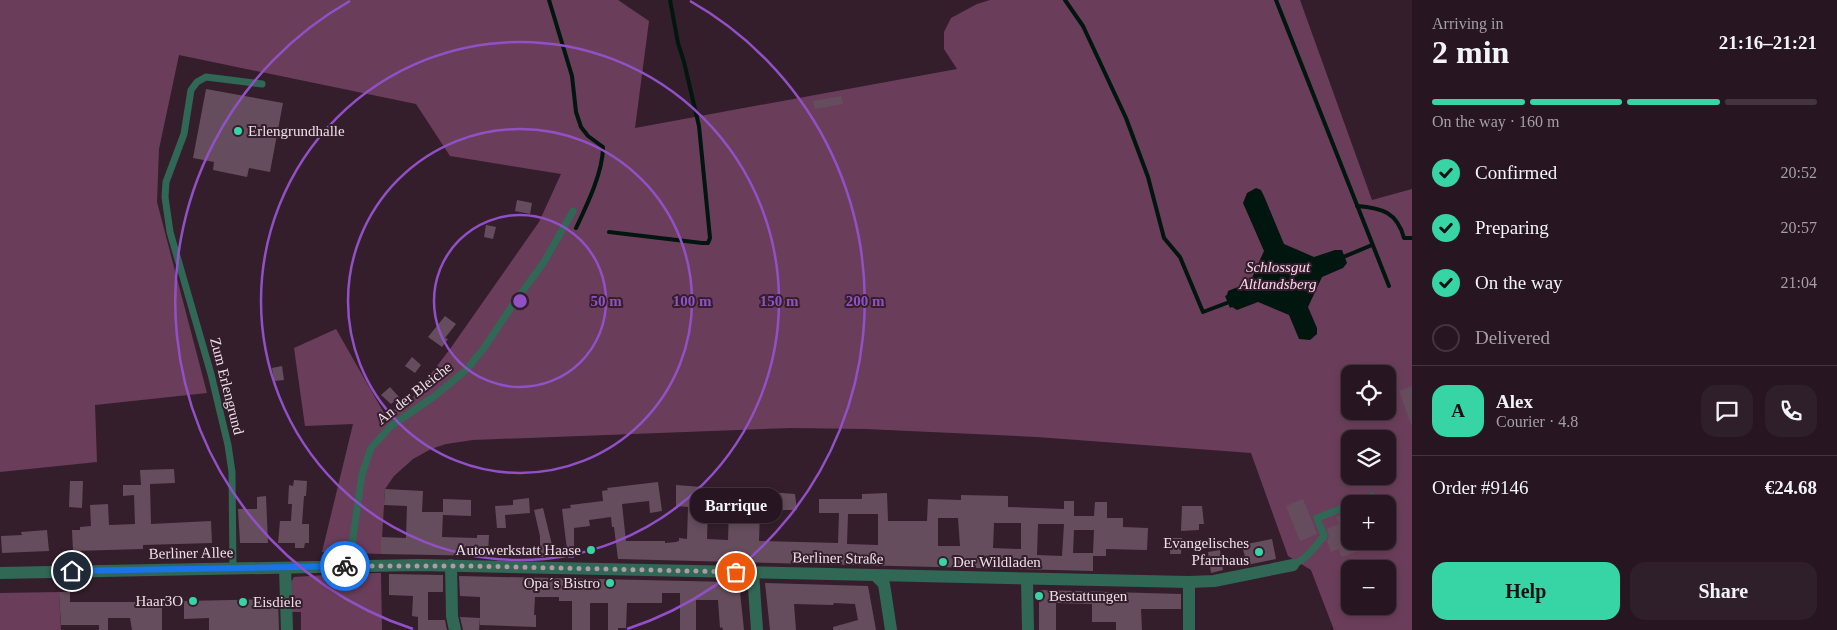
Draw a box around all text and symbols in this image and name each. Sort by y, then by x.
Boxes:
text: Arriving in [1432,15,1504,32]
text: 21:16–21:21 [1719,32,1817,53]
text: 2 min [1432,34,1509,70]
text: On the way · 160 m [1432,113,1560,130]
place label: Erlengrundhalle [248,123,345,139]
marker: Erlengrundhalle [232,125,244,137]
icon: check [1432,159,1460,187]
text: Confirmed [1475,162,1557,183]
text: 20:52 [1781,164,1817,181]
icon: check [1432,214,1460,242]
text: Preparing [1475,217,1549,238]
text: 20:57 [1781,219,1817,236]
park label: Schlossgut Altlandsberg [1239,259,1317,292]
icon: check [1432,269,1460,297]
text: On the way [1475,272,1563,293]
text: 21:04 [1781,274,1817,291]
centre of rings [511,292,529,310]
text: 50 m [590,293,622,309]
text: 100 m [673,293,712,309]
text: 150 m [760,293,799,309]
text: 200 m [846,293,885,309]
text: Delivered [1475,327,1550,348]
street label: Zum Erlengrund [207,336,247,437]
street label: An der Bleiche [373,359,455,427]
map controls [1341,365,1396,615]
button: locate [1341,365,1396,420]
button: chat [1701,385,1753,437]
button: phone [1765,385,1817,437]
text: Alex [1496,391,1533,412]
text: A [1451,400,1465,421]
text: Courier · 4.8 [1496,413,1578,430]
button: layers [1341,430,1396,485]
text: Order #9146 [1432,477,1529,498]
text: €24.68 [1765,477,1817,498]
callout: Barrique [690,487,782,522]
button: + [1341,495,1396,550]
text: Barrique [705,497,767,514]
place label: Evangelisches Pfarrhaus [1163,535,1249,568]
courier [320,541,370,591]
place label: Autowerkstatt Haase [456,542,581,558]
street label: Berliner Allee [149,544,234,562]
marker: Autowerkstatt Haase [585,544,597,556]
marker: Evangelisches Pfarrhaus [1253,546,1265,558]
street label: Berliner Straße [792,549,884,567]
pin [51,550,93,592]
pin [715,551,757,593]
icon: bike [331,552,359,580]
place label: Der Wildladen [953,554,1041,570]
marker: Der Wildladen [937,556,949,568]
icon: home [58,557,86,585]
icon: bag [722,558,750,586]
button: − [1341,560,1396,615]
button: Help [1432,562,1620,620]
button: Share [1630,562,1817,620]
place label: Opa´s Bistro [524,575,600,591]
marker: Opa´s Bistro [604,577,616,589]
place label: Bestattungen [1049,588,1128,604]
marker: Bestattungen [1033,590,1045,602]
place label: Haar3O [136,593,183,609]
place label: Eisdiele [253,594,302,610]
marker: Haar3O [187,595,199,607]
marker: Eisdiele [237,596,249,608]

